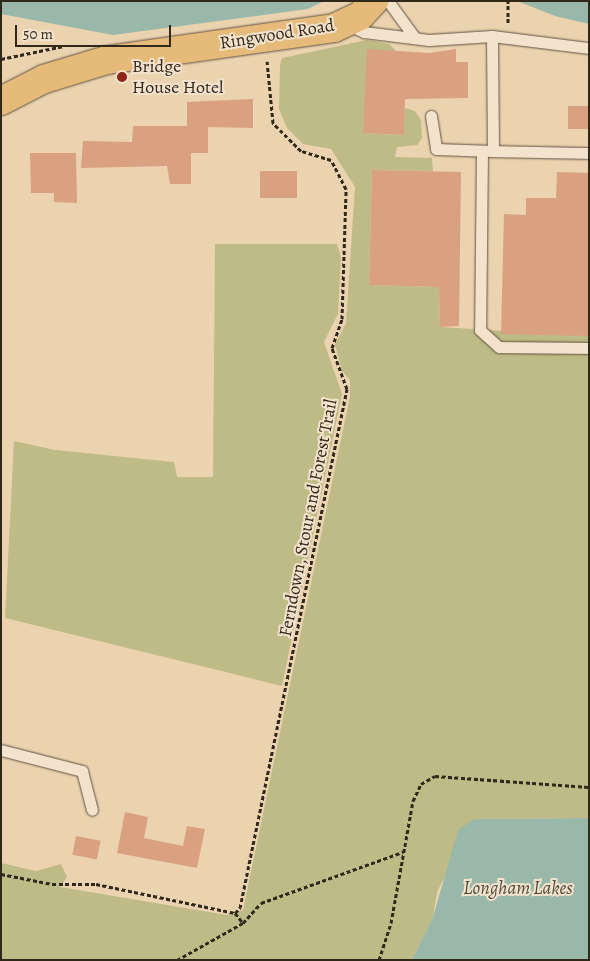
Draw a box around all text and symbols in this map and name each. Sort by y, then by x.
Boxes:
street label: Ringwood Road [218,14,336,54]
scale bar [18,15,174,47]
text: 50 m [23,24,53,44]
place label: Bridge House Hotel [132,56,223,98]
marker: Bridge House Hotel [116,71,128,83]
street label: Ferndown, Stour and Forest Trail [274,397,342,639]
water label: Longham Lakes [463,878,573,900]

